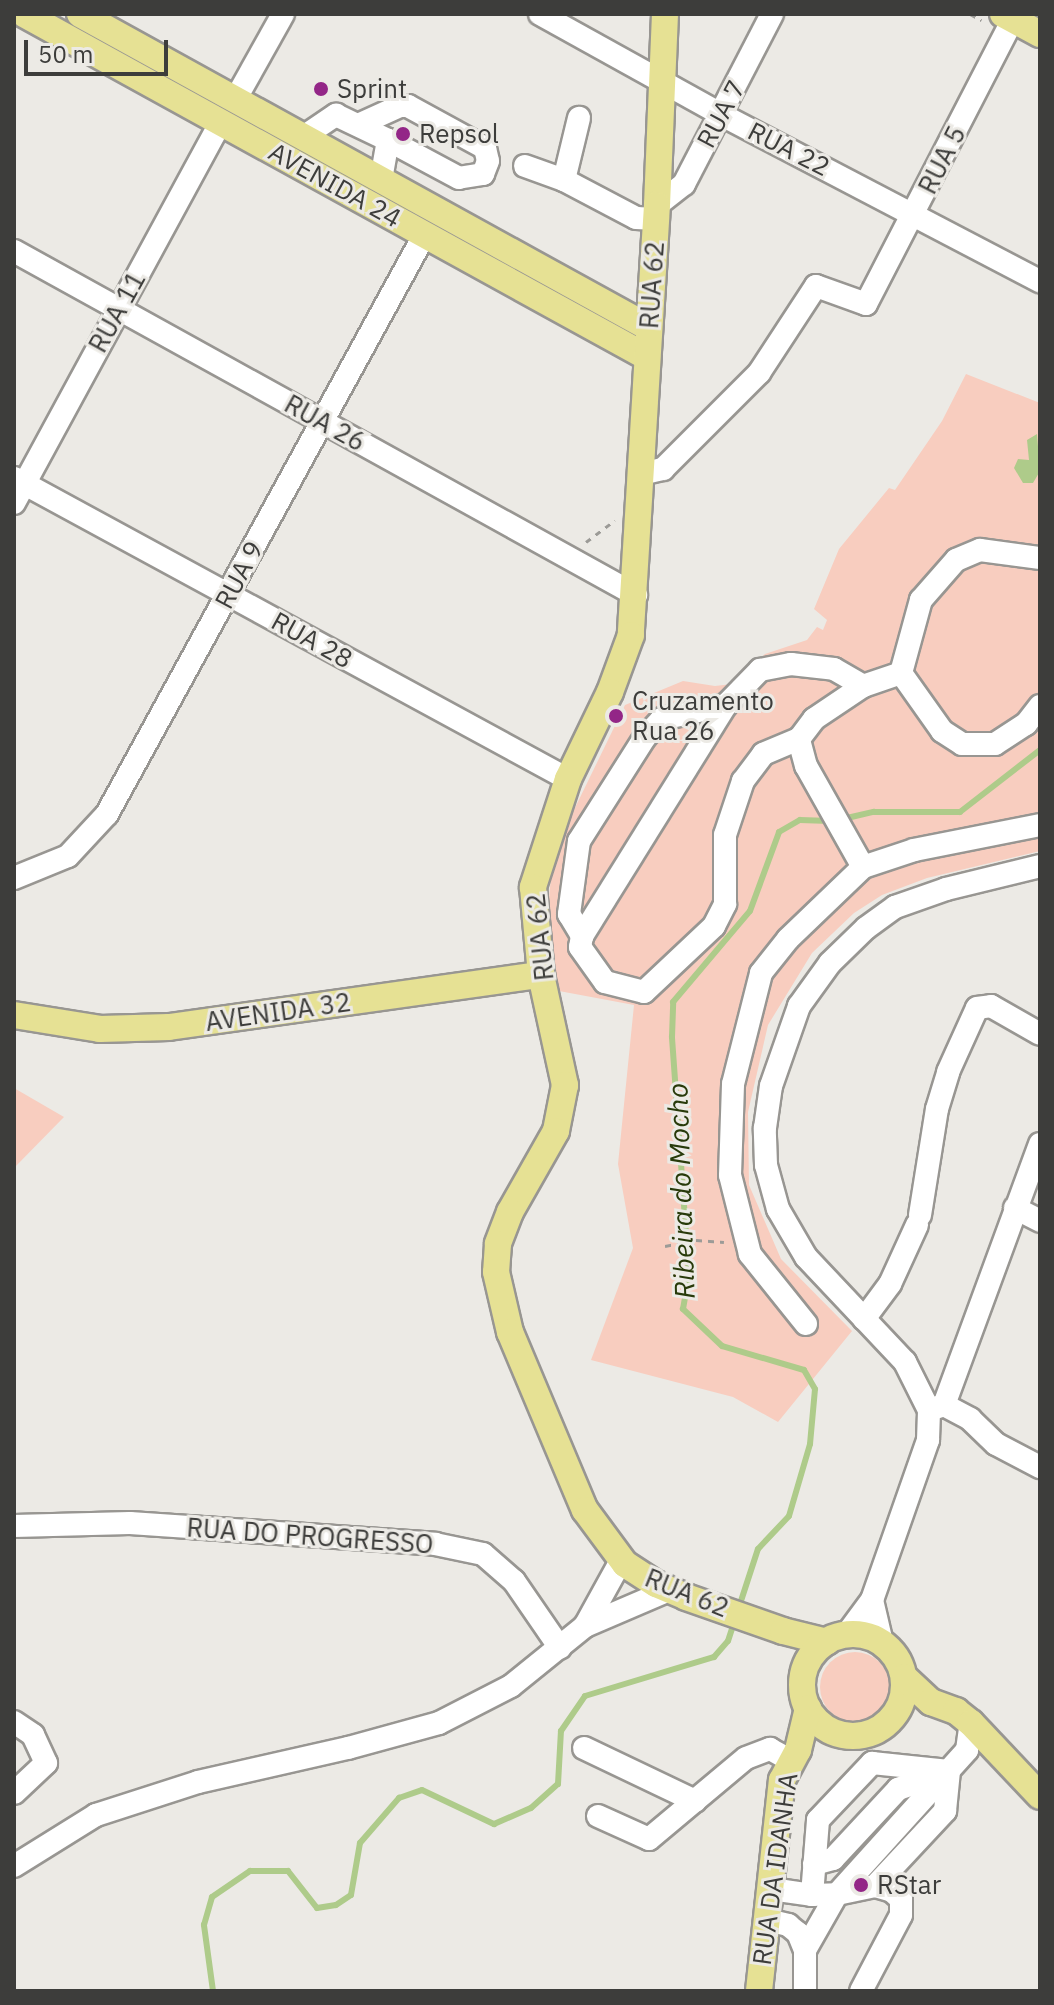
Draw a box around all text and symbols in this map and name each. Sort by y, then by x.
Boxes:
scale bar [28,24,172,74]
text: 50 m [38,38,93,70]
place label: Sprint [337,73,407,105]
street label: RUA 7 [690,75,752,153]
marker: Sprint [312,80,330,98]
street label: RUA 22 [743,115,835,183]
place label: Repsol [419,118,499,150]
street label: RUA 5 [912,121,972,199]
marker: Repsol [394,125,412,143]
street label: AVENIDA 24 [263,136,407,234]
street label: RUA 62 [633,240,671,330]
street label: RUA 11 [82,266,152,358]
street label: RUA 26 [279,388,371,458]
street label: RUA 9 [208,536,270,614]
street label: RUA 28 [266,605,358,675]
place label: Cruzamento Rua 26 [632,685,774,746]
marker: Cruzamento Rua 26 [607,707,625,725]
street label: RUA 62 [520,892,560,982]
street label: AVENIDA 32 [203,986,353,1038]
water label: Ribeira do Mocho [660,1082,702,1300]
street label: RUA DO PROGRESSO [186,1512,434,1560]
street label: RUA 62 [641,1562,733,1624]
street label: RUA DA IDANHA [746,1771,804,1967]
place label: RStar [877,1869,941,1901]
marker: RStar [852,1876,870,1894]

